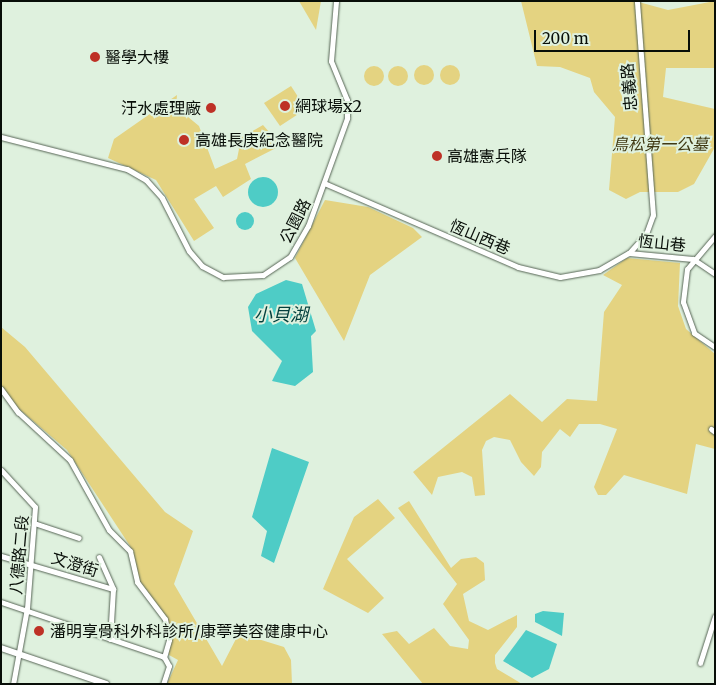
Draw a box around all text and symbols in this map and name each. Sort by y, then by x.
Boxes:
scale bar [536,20,692,52]
text: 200 m [542,29,589,48]
place label: 醫學大樓 [105,47,169,67]
marker: 醫學大樓 [89,51,101,63]
street label: 忠義路 [617,62,641,112]
place label: 網球場x2 [295,96,362,116]
place label: 汙水處理廠 [121,98,201,118]
marker: 網球場x2 [279,100,291,112]
marker: 汙水處理廠 [205,102,217,114]
place label: 高雄長庚紀念醫院 [195,130,323,150]
marker: 高雄長庚紀念醫院 [177,133,191,147]
park label: 鳥松第一公墓 [612,134,708,154]
place label: 高雄憲兵隊 [447,146,527,166]
marker: 高雄憲兵隊 [431,150,443,162]
street label: 公園路 [276,195,314,247]
street label: 恆山西巷 [447,216,513,258]
street label: 恆山巷 [637,231,687,255]
water label: 小貝湖 [254,304,308,326]
street label: 八德路二段 [6,514,32,596]
street label: 文澄街 [49,548,101,580]
place label: 潘明享骨科外科診所/康葶美容健康中心 [50,621,328,641]
marker: 潘明享骨科外科診所/康葶美容健康中心 [32,624,46,638]

